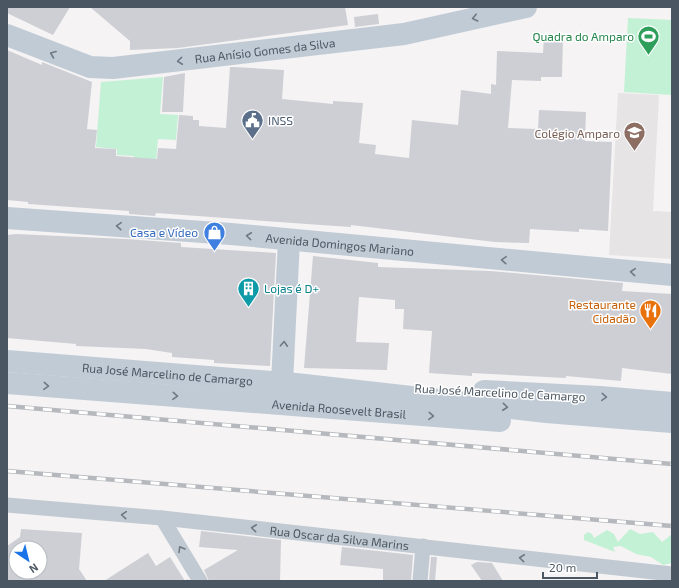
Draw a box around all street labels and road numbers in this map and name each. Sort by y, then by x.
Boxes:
street label: Rua Anísio Gomes da Silva [194,35,336,65]
street label: Avenida Domingos Mariano [265,230,415,258]
street label: Rua José Marcelino de Camargo [82,360,254,388]
street label: Rua José Marcelino de Camargo [414,381,586,403]
street label: Avenida Roosevelt Brasil [271,396,407,421]
street label: Rua Oscar da Silva Marins [269,523,410,552]

